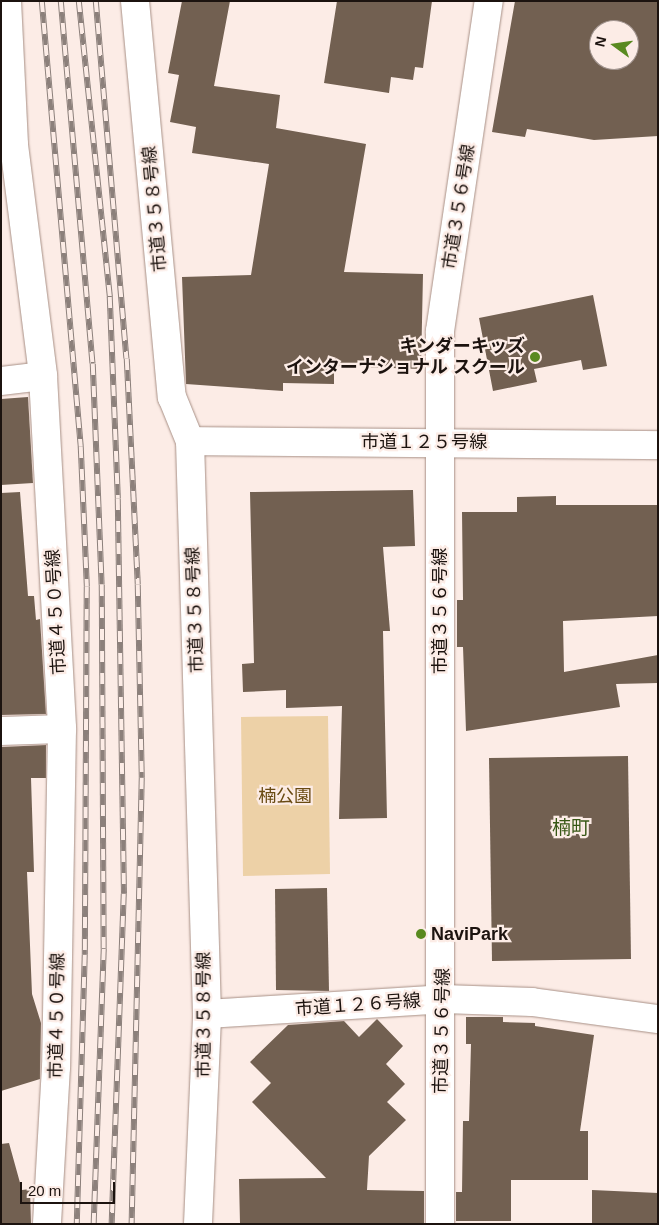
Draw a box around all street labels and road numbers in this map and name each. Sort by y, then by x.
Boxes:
street label: 市道３５６号線 [438,143,480,271]
street label: 市道３５８号線 [139,145,171,273]
street label: 市道１２５号線 [361,431,487,453]
street label: 市道３５８号線 [182,547,208,673]
street label: 市道３５６号線 [429,548,451,674]
street label: 市道４５０号線 [42,549,70,675]
street label: 市道３５８号線 [193,952,215,1078]
street label: 市道４５０号線 [45,953,69,1079]
street label: 市道３５６号線 [430,968,454,1094]
street label: 市道１２６号線 [294,990,422,1020]

